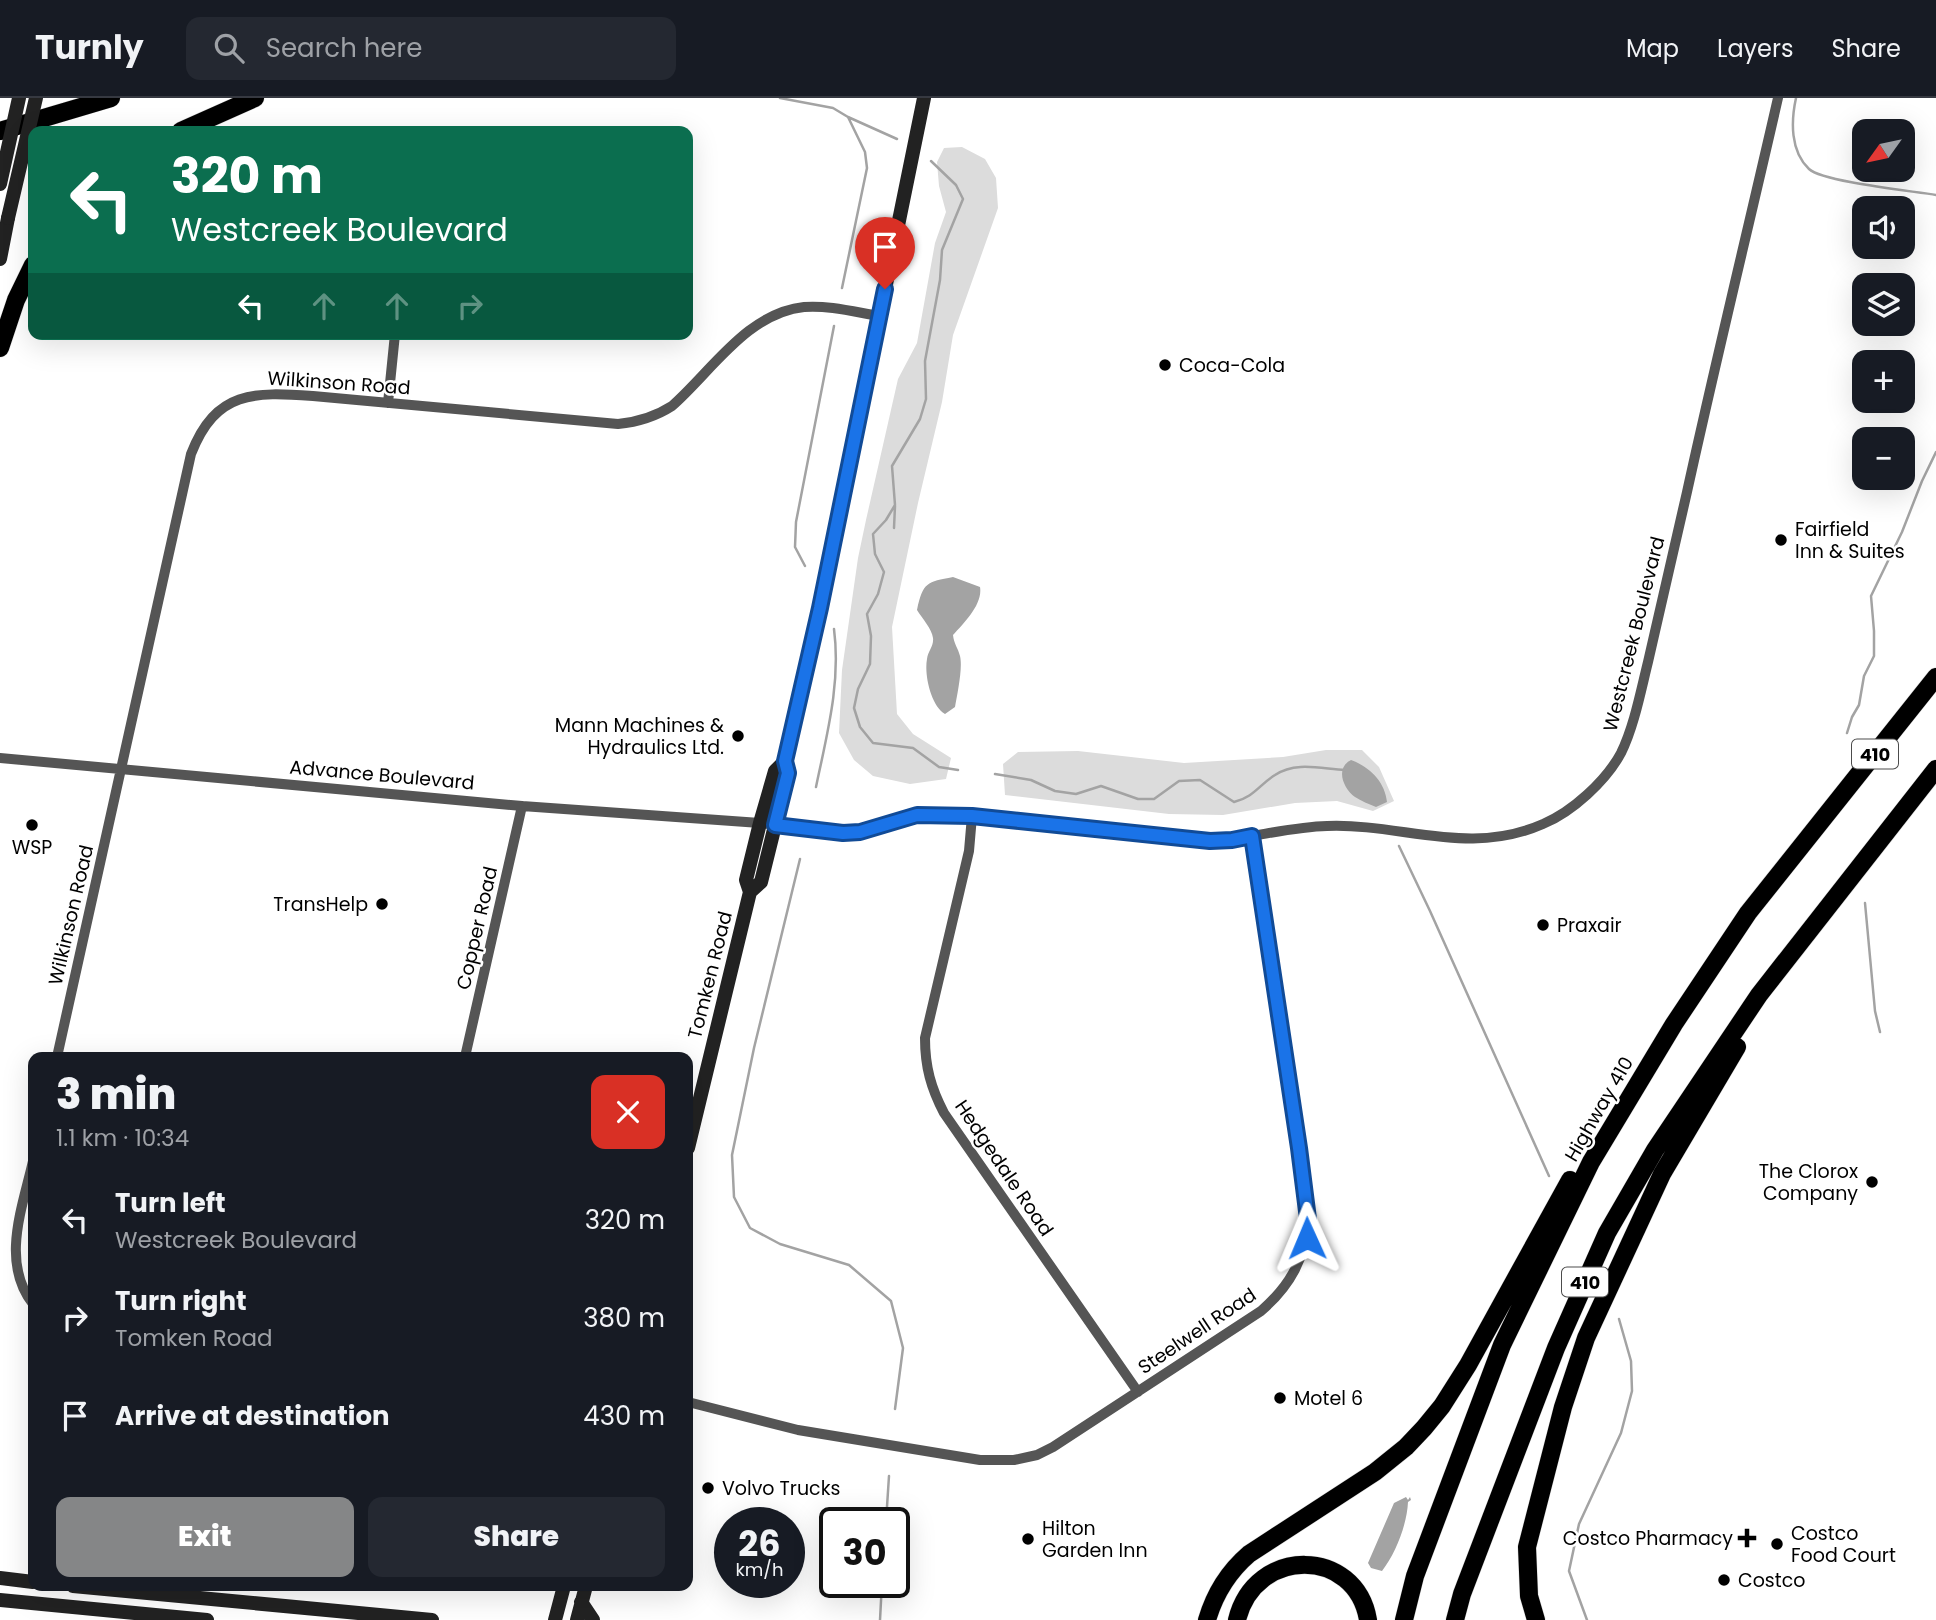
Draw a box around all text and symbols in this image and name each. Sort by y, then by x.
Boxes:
search box [186,17,676,80]
text: Turnly [35,24,144,71]
icon: search [210,29,248,67]
text: Search here [266,30,422,66]
text: Map [1626,32,1679,65]
text: Layers [1717,32,1793,65]
text: Share [1831,32,1901,65]
north arrow [1852,119,1914,182]
map controls [1852,119,1915,490]
text: 320 m [171,142,323,210]
icon: left [56,154,147,245]
button: sound [1852,196,1915,259]
text: Westcreek Boulevard [171,207,508,252]
pin [855,217,915,289]
icon: arrive [866,228,904,266]
button: layers [1852,273,1915,336]
icon: left [232,287,270,325]
icon: ahead [305,287,343,325]
icon: ahead [378,287,416,325]
icon: right [451,287,489,325]
button: + [1852,350,1915,413]
place label: Coca-Cola [1179,352,1285,379]
marker: Coca-Cola [1157,357,1173,373]
street label: Wilkinson Road [267,365,411,401]
button: − [1852,427,1915,490]
place label: Fairfield Inn & Suites [1795,516,1905,565]
marker: Fairfield Inn & Suites [1773,532,1789,548]
street label: Westcreek Boulevard [1597,534,1671,734]
place label: Mann Machines & Hydraulics Ltd. [555,712,724,761]
marker: Mann Machines & Hydraulics Ltd. [730,728,746,744]
road number: 410 [1852,740,1898,768]
street label: Advance Boulevard [288,753,476,797]
marker: WSP [24,817,40,833]
place label: WSP [12,834,52,861]
street label: Wilkinson Road [42,842,100,988]
street label: Copper Road [450,864,504,992]
place label: TransHelp [273,891,368,918]
marker: TransHelp [374,896,390,912]
street label: Tomken Road [681,909,739,1041]
place label: Praxair [1557,912,1622,939]
marker: Praxair [1535,917,1551,933]
street label: Highway 410 [1558,1052,1640,1166]
text: 3 min [56,1065,176,1124]
button: close [591,1075,665,1149]
street label: Hedgedale Road [948,1095,1060,1241]
text: 1.1 km · 10:34 [56,1122,189,1154]
place label: The Clorox Company [1759,1158,1858,1207]
marker: The Clorox Company [1864,1174,1880,1190]
text: Turn left [115,1185,226,1221]
icon: left [56,1201,94,1239]
position arrow [1270,1201,1344,1275]
text: 320 m [585,1202,665,1238]
text: Westcreek Boulevard [115,1224,357,1256]
road number: 410 [1562,1268,1608,1296]
street label: Steelwell Road [1132,1281,1262,1381]
text: Turn right [115,1283,247,1319]
icon: right [56,1299,94,1337]
text: 380 m [583,1300,665,1336]
text: Tomken Road [115,1322,273,1354]
place label: Motel 6 [1294,1385,1363,1412]
marker: Motel 6 [1272,1390,1288,1406]
icon: arrive [56,1397,94,1435]
text: Arrive at destination [115,1398,390,1434]
text: 430 m [583,1398,665,1434]
place label: Volvo Trucks [722,1475,840,1502]
marker: Volvo Trucks [700,1480,716,1496]
button: Exit [56,1497,354,1577]
button: Share [368,1497,665,1577]
speed limit sign: 30 [819,1507,910,1598]
place label: Hilton Garden Inn [1042,1515,1148,1564]
text: 26 [738,1519,781,1568]
place label: Costco Food Court [1791,1520,1896,1569]
place label: Costco Pharmacy [1563,1525,1733,1552]
marker: Costco Pharmacy [1739,1530,1755,1546]
marker: Hilton Garden Inn [1020,1531,1036,1547]
marker: Costco Food Court [1769,1536,1785,1552]
text: km/h [736,1557,783,1582]
place label: Costco [1738,1567,1805,1594]
marker: Costco [1716,1572,1732,1588]

